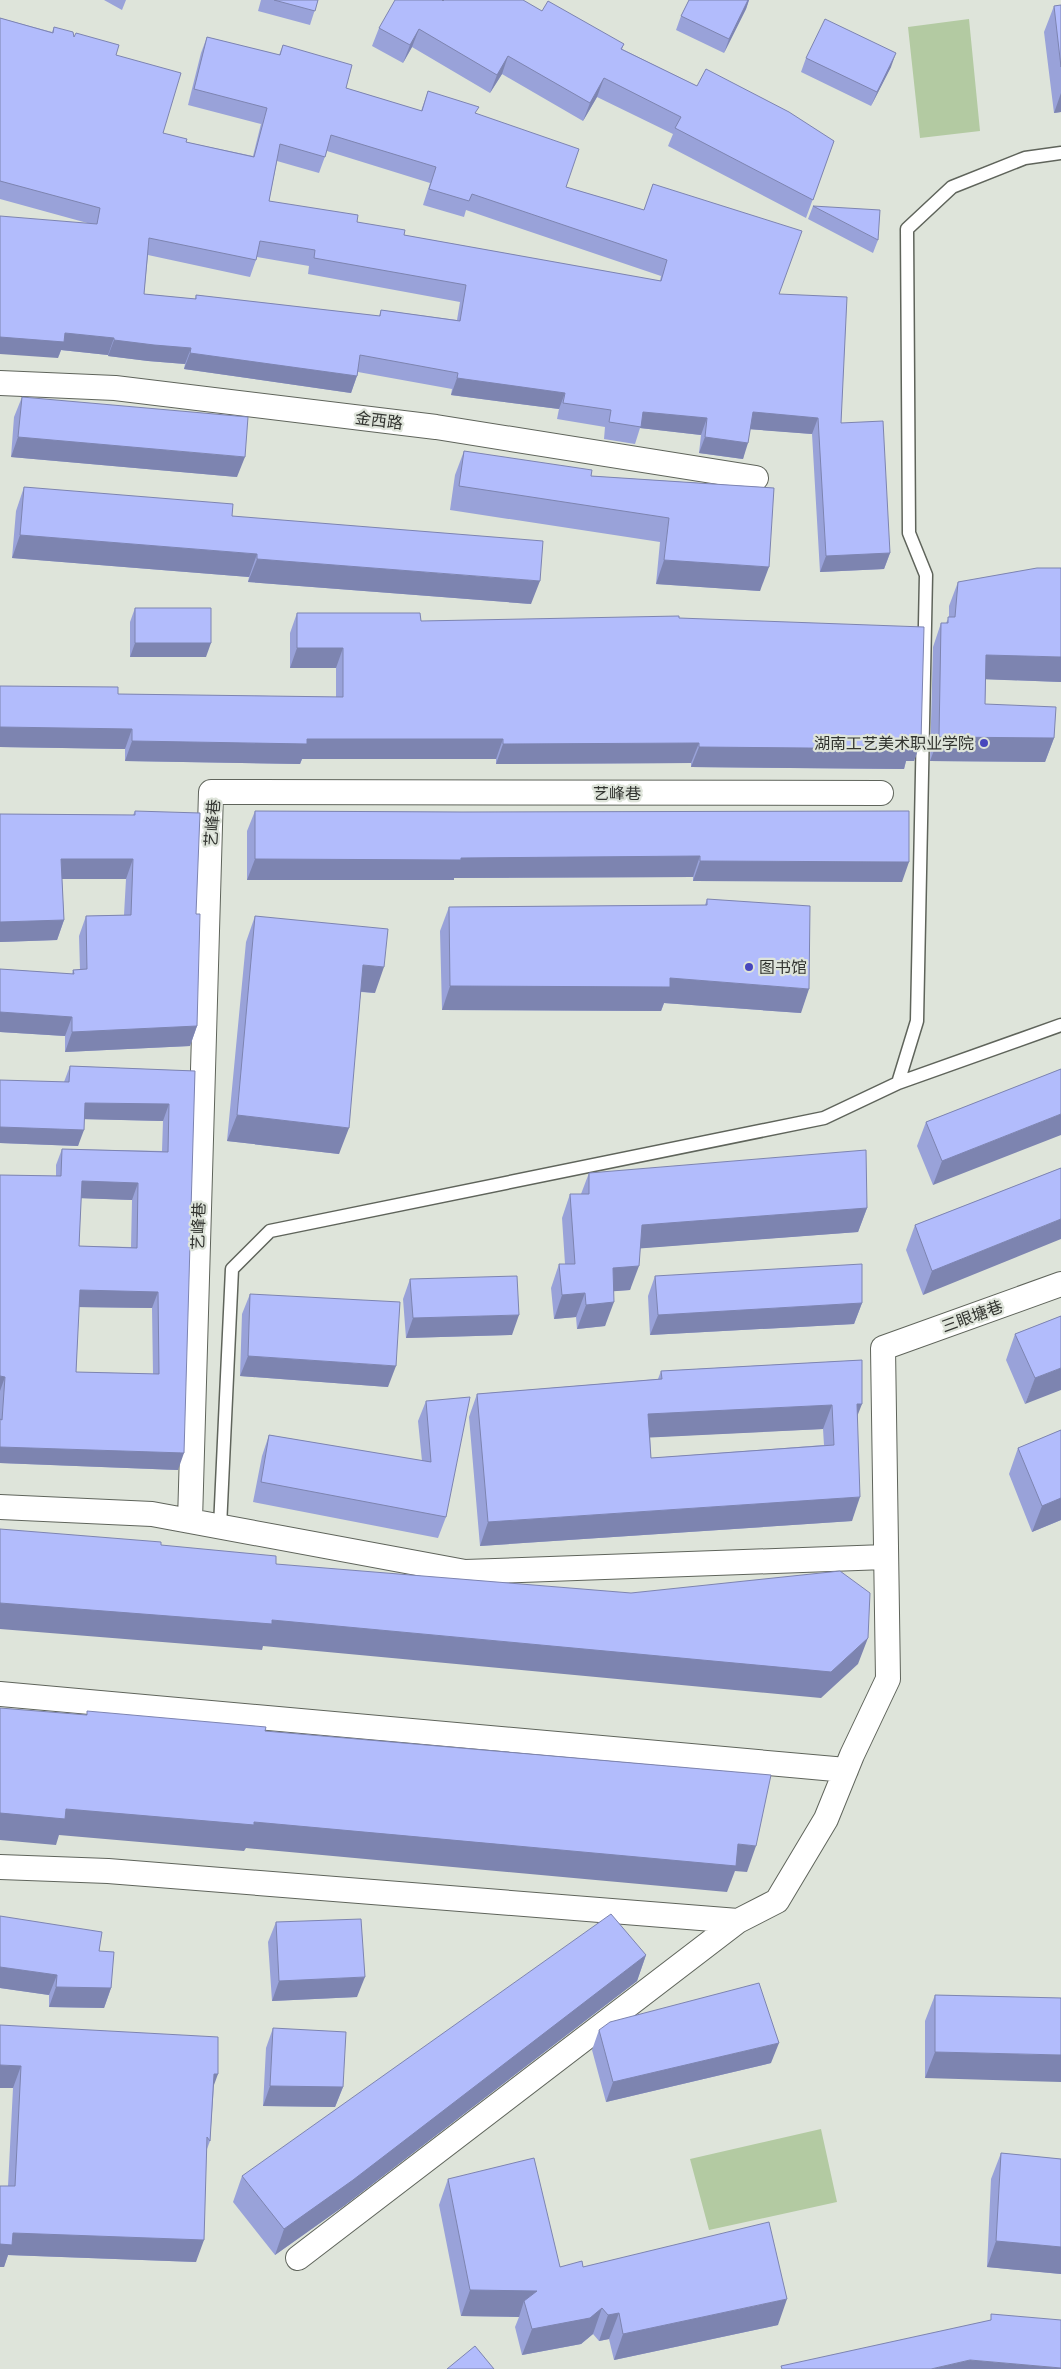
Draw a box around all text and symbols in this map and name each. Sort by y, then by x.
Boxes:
street label: 金西路 [354,407,404,435]
place label: 湖南工艺美术职业学院 [814,733,974,755]
marker: 湖南工艺美术职业学院 [978,737,990,749]
street label: 艺峰巷 [593,783,641,805]
street label: 艺峰巷 [200,798,226,848]
place label: 图书馆 [759,957,807,979]
marker: 图书馆 [743,961,755,973]
street label: 艺峰巷 [187,1202,211,1250]
street label: 三眼塘巷 [939,1296,1006,1338]

